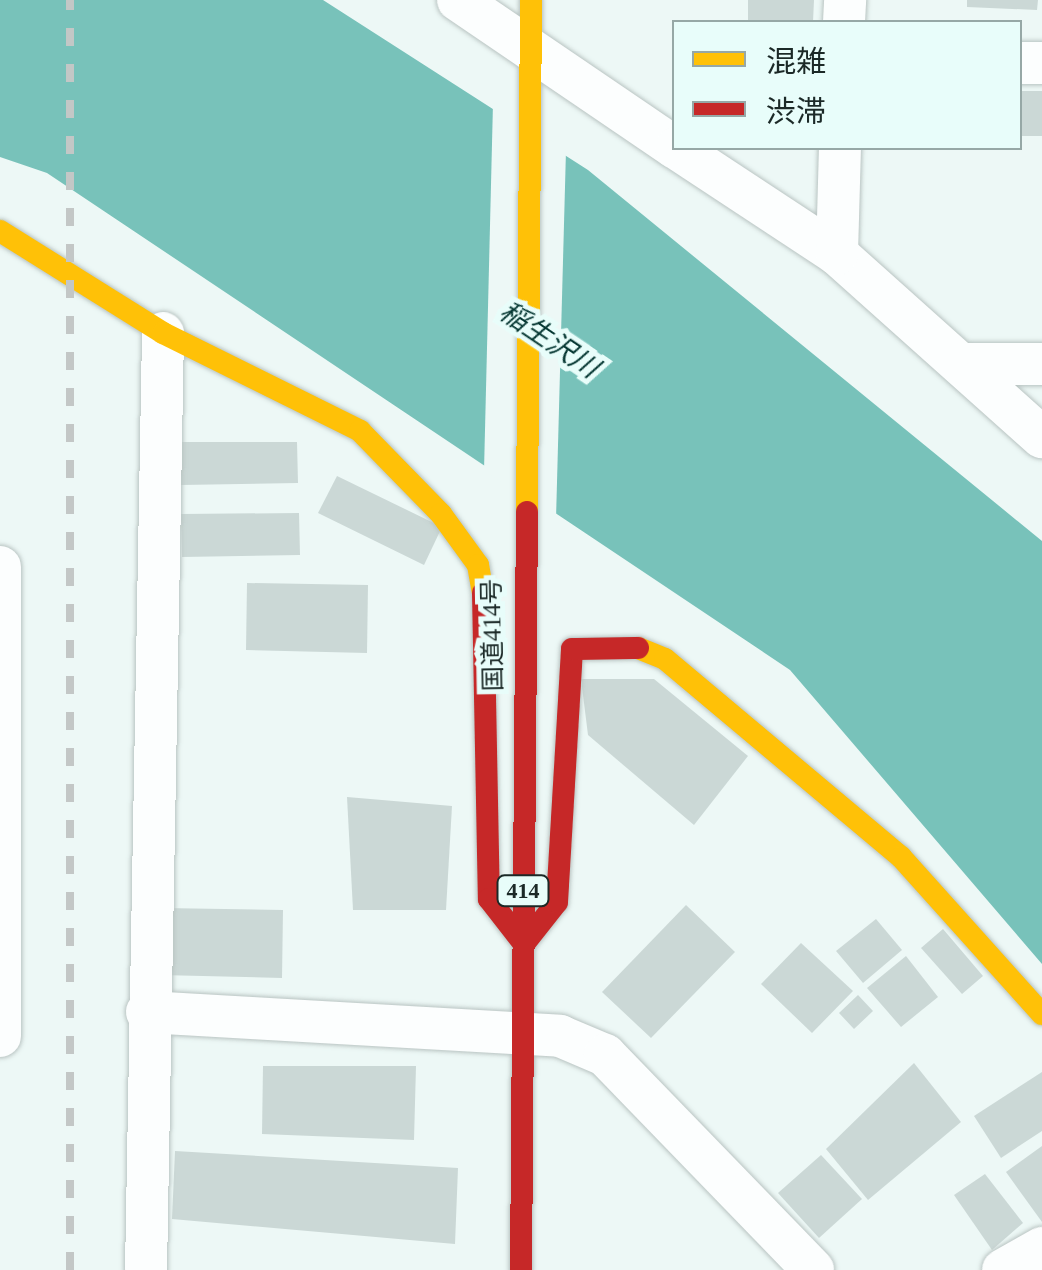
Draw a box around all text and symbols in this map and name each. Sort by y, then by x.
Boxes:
legend [672,20,1022,150]
text: 混雑 [766,45,826,78]
text: 渋滞 [766,95,826,128]
water label: 稲生沢川 [493,295,605,385]
street label: 国道414号 [477,578,509,692]
road number: 414 [496,874,550,908]

